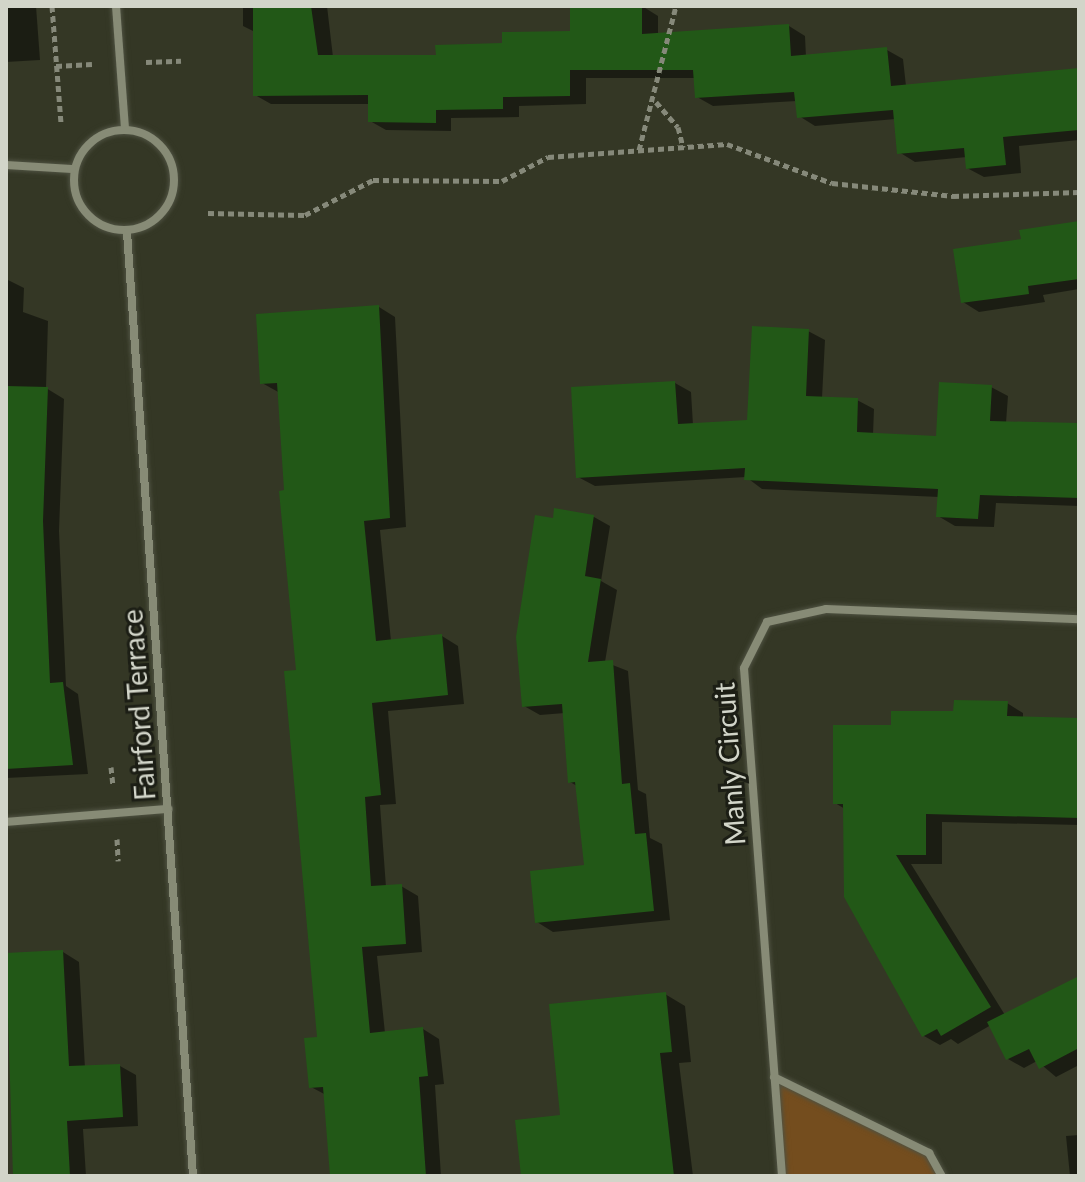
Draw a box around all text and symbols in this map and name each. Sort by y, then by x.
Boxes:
street label: Fairford Terrace [115,608,161,802]
street label: Manly Circuit [707,681,751,847]

